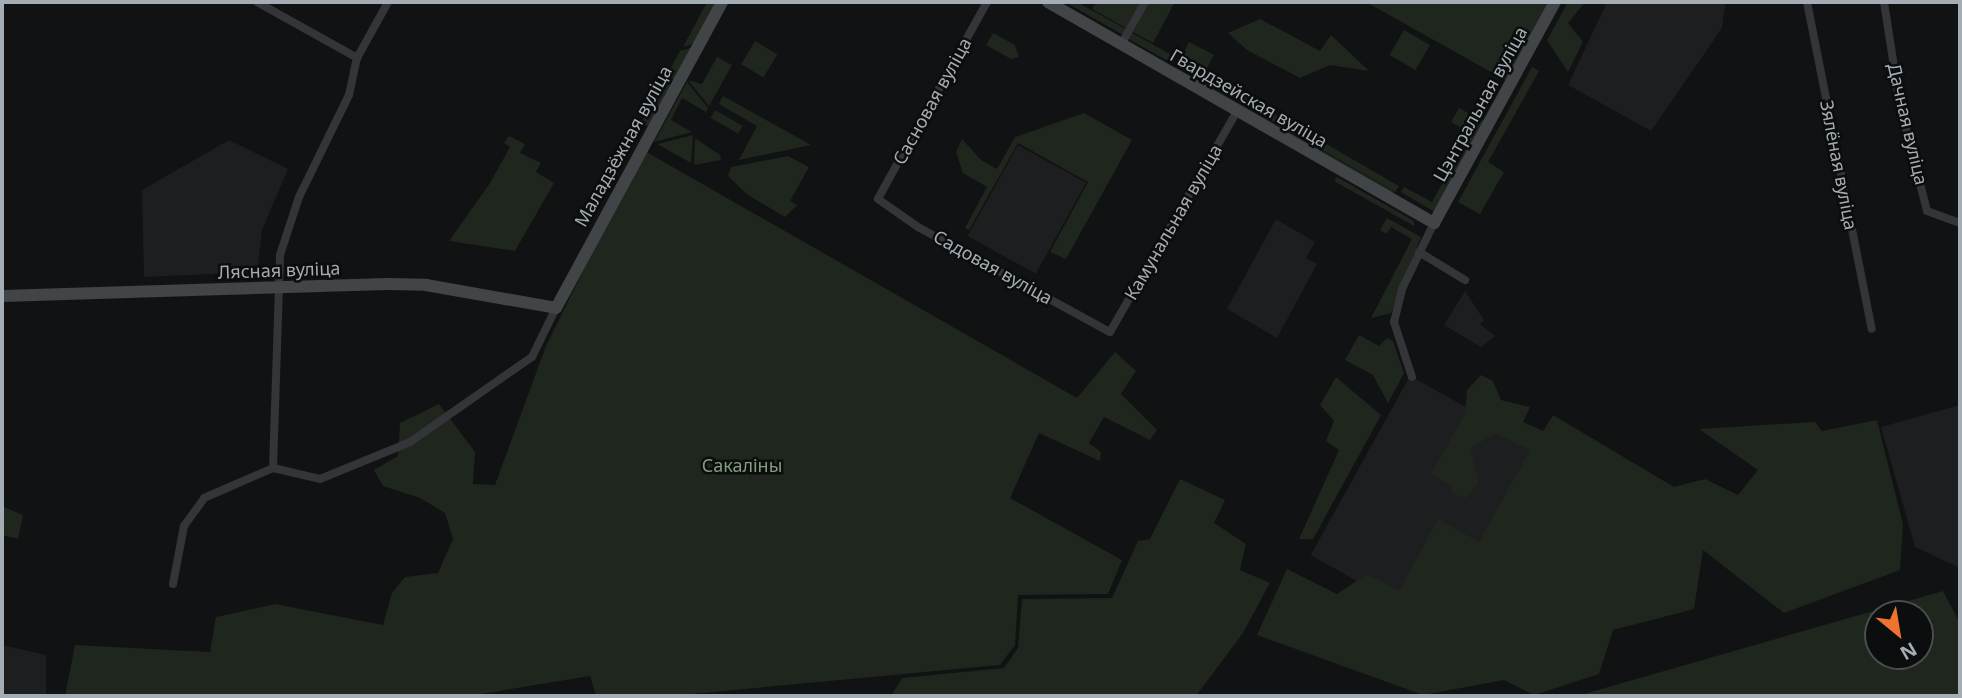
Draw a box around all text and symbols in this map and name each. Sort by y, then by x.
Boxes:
street label: Цэнтральная вуліца [1428,23,1532,185]
street label: Сасновая вуліца [888,34,976,168]
street label: Гвардзейская вуліца [1167,44,1331,152]
street label: Дачная вуліца [1883,61,1933,187]
street label: Маладзёжная вуліца [570,62,676,230]
street label: Зялёная вуліца [1816,98,1862,232]
street label: Камунальная вуліца [1120,140,1226,304]
street label: Садовая вуліца [930,225,1056,309]
street label: Лясная вуліца [217,257,341,283]
park label: Сакаліны [702,454,782,476]
north arrow [1864,600,1934,670]
text: N [1895,636,1922,667]

